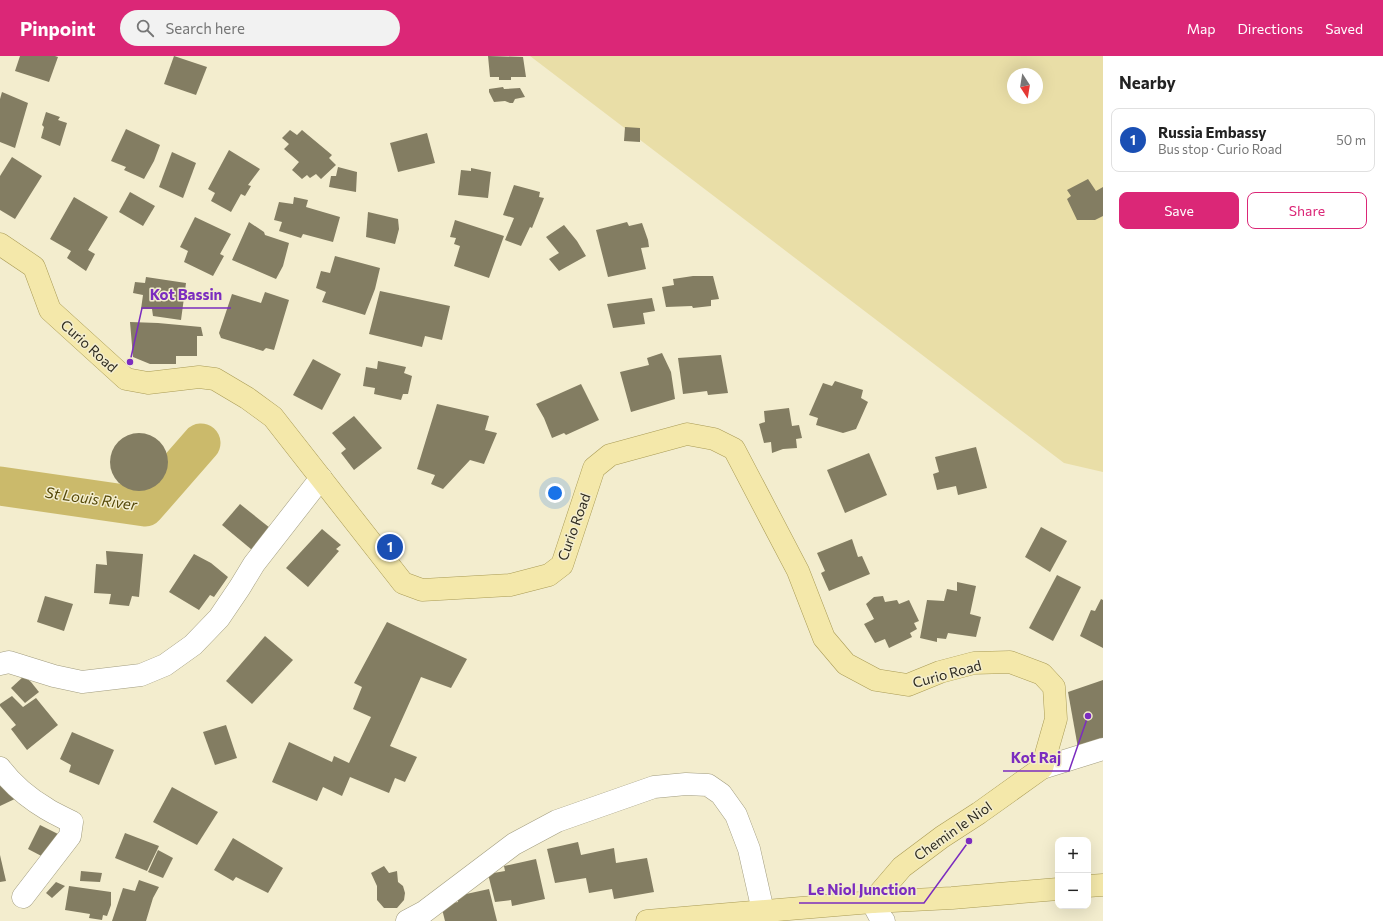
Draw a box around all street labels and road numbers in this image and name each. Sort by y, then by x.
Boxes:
street label: Curio Road [58,316,121,375]
street label: Curio Road [554,491,594,563]
street label: Curio Road [911,656,983,691]
street label: Chemin le Niol [910,797,995,864]

